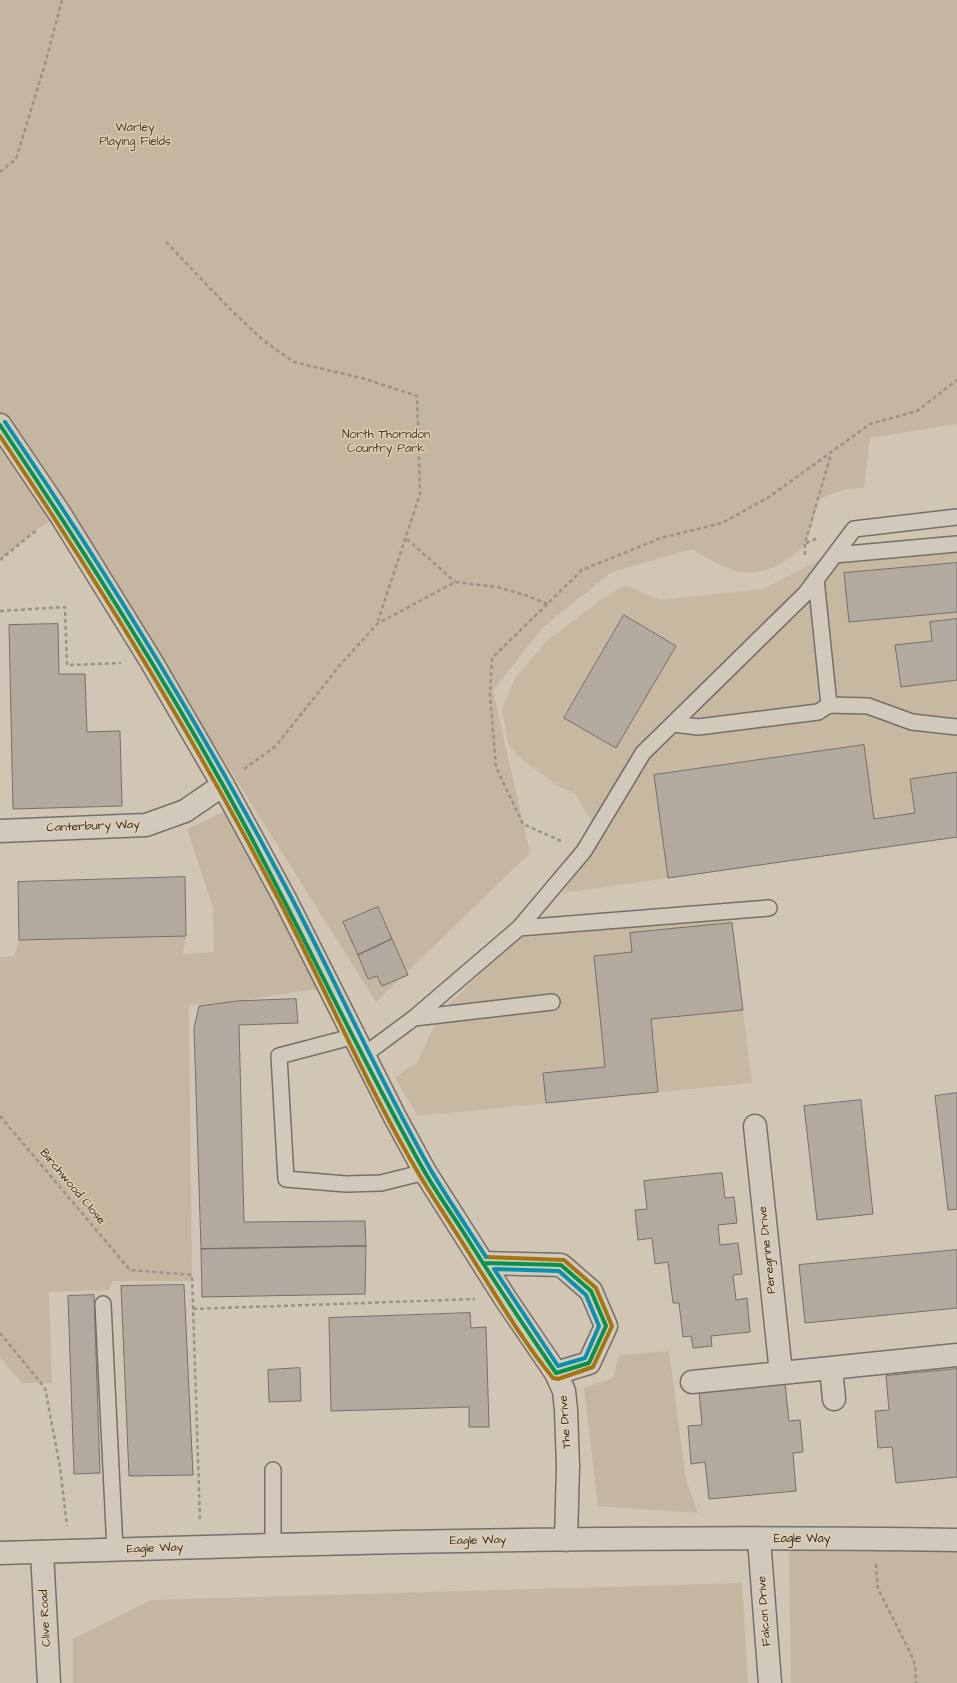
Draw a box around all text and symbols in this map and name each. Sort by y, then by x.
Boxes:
park label: Warley Playing Fields [99,121,171,149]
park label: North Thorndon Country Park [342,428,430,456]
street label: Canterbury Way [46,818,140,836]
street label: Birchwood Close [36,1146,108,1228]
street label: Peregrine Drive [756,1205,780,1295]
street label: The Drive [557,1395,575,1449]
street label: Eagle Way [774,1532,830,1546]
street label: Eagle Way [450,1533,506,1549]
street label: Eagle Way [126,1541,184,1557]
street label: Falcon Drive [755,1575,775,1647]
street label: Clive Road [37,1589,55,1647]

